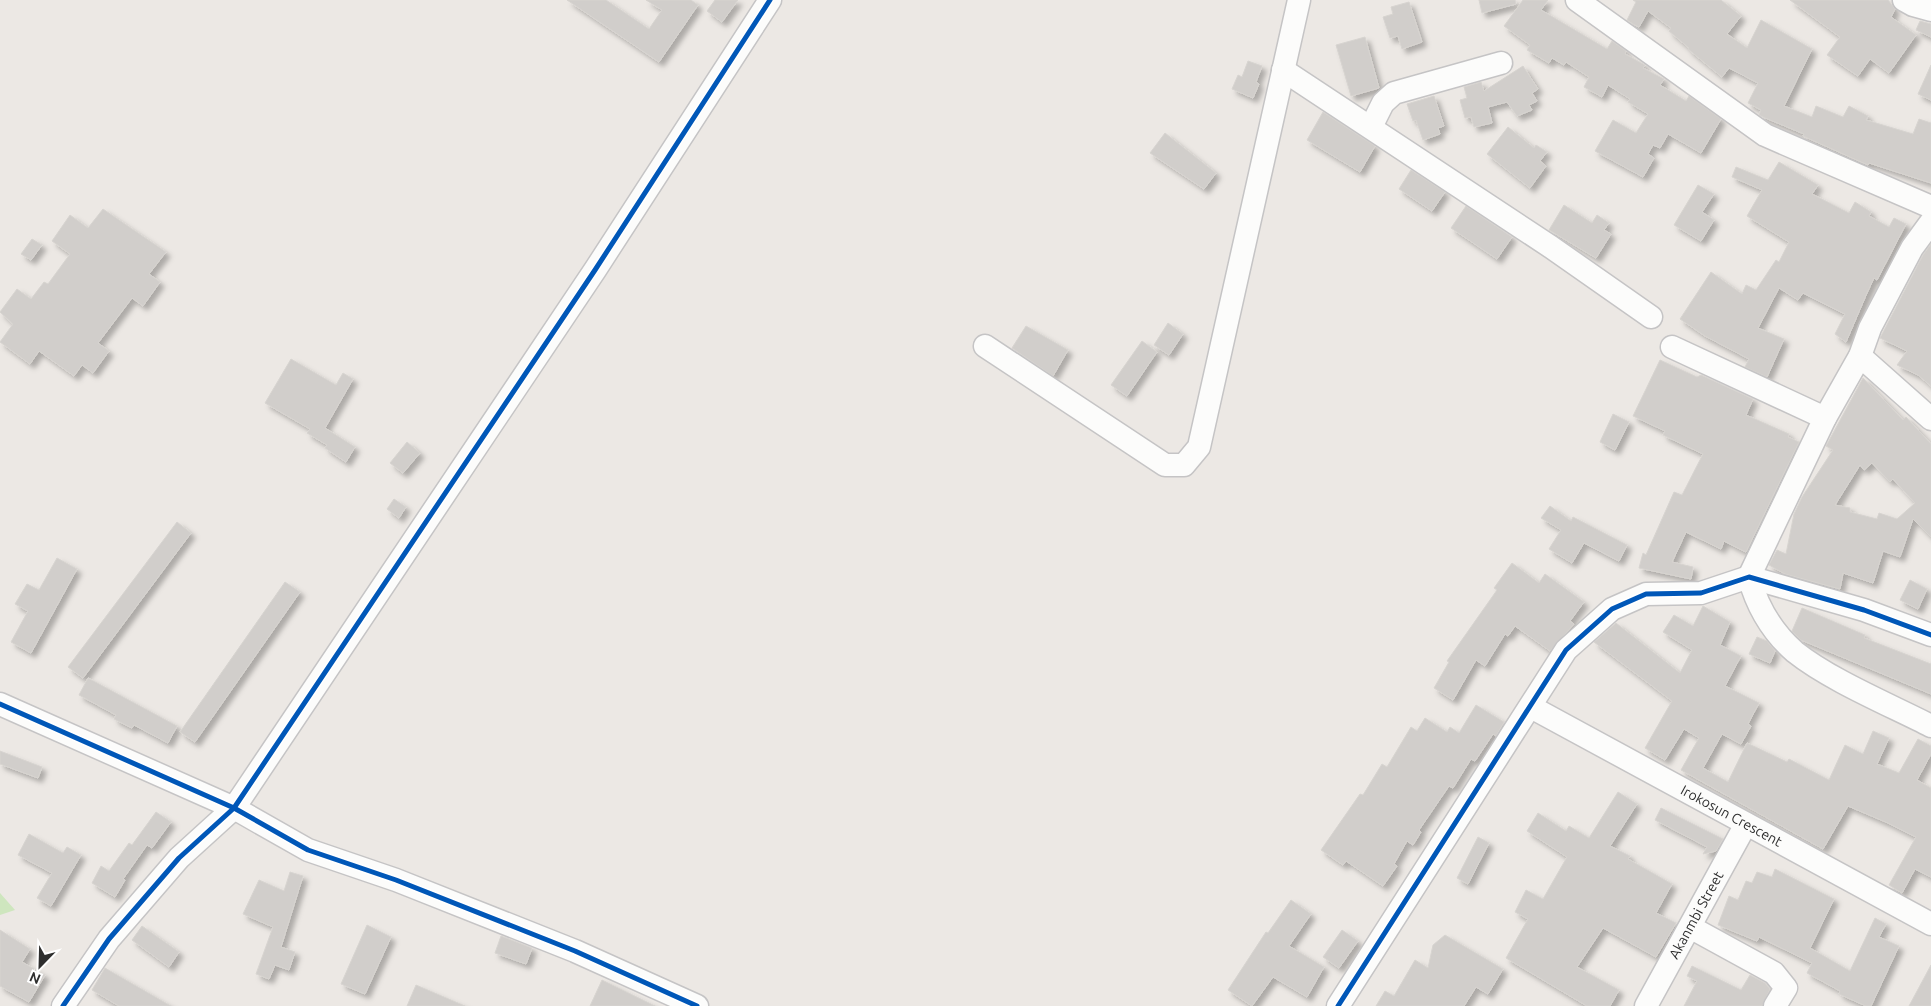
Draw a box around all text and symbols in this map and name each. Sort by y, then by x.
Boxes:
street label: Irokosun Crescent [1678,782,1785,850]
street label: Akanmbi Street [1666,868,1727,961]
north arrow [15,941,65,991]
text: N [27,969,43,987]

